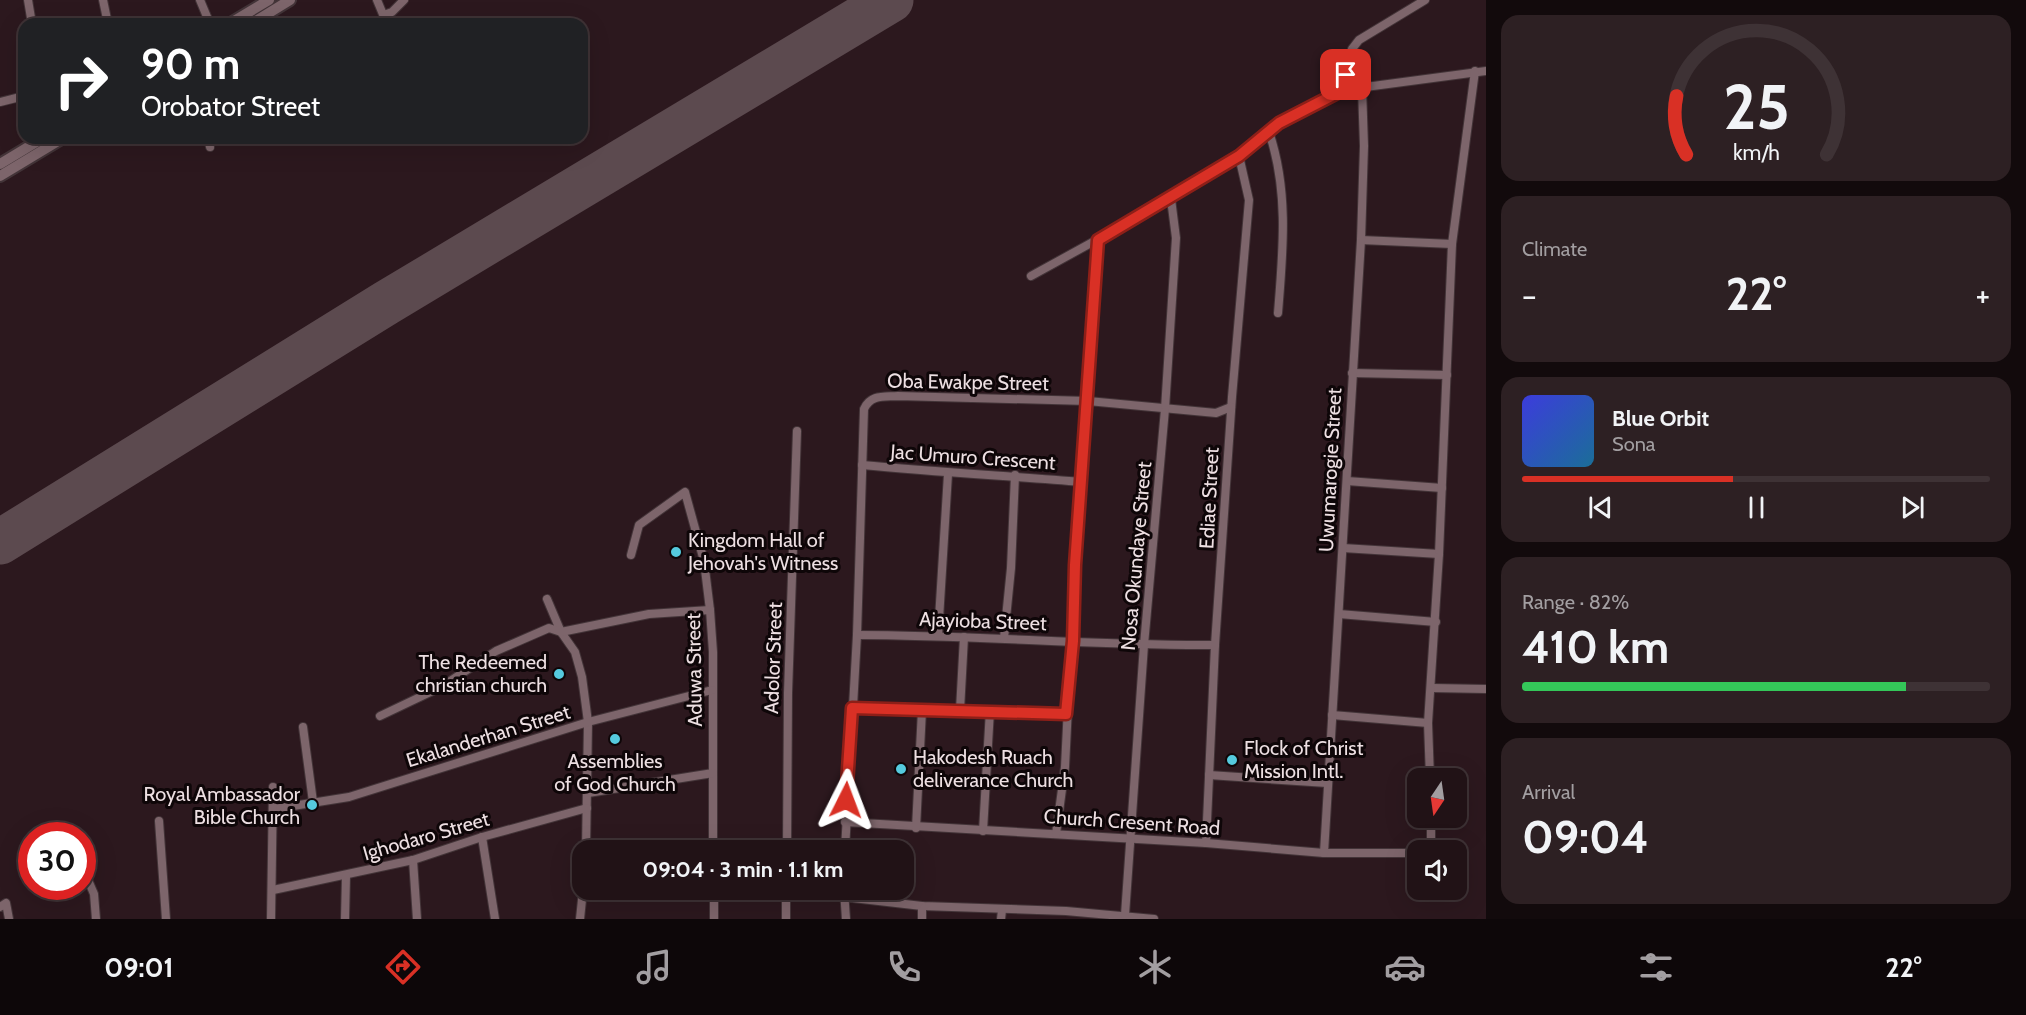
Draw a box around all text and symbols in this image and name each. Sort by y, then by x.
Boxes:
text: 90 m [141,38,240,90]
icon: right [42,42,120,120]
pin [1320,49,1371,100]
icon: arrive [1329,58,1362,91]
text: 25 [1723,69,1789,145]
text: Orobator Street [141,90,320,123]
text: km/h [1733,139,1779,165]
text: Climate [1522,237,1587,261]
text: 22° [1726,267,1786,321]
text: − [1522,275,1537,315]
text: + [1975,275,1990,315]
street label: Oba Ewakpe Street [887,369,1049,395]
street label: Uwumarogie Street [1314,387,1346,553]
text: Blue Orbit [1612,405,1709,432]
text: Sona [1612,432,1655,456]
street label: Jac Umuro Crescent [889,439,1057,475]
street label: Ediae Street [1194,446,1224,549]
street label: Nosa Okundaye Street [1116,460,1156,651]
icon: previous [1584,491,1617,524]
icon: pause [1740,491,1773,524]
icon: next [1896,491,1929,524]
place label: Kingdom Hall of Jehovah's Witness [687,528,838,575]
marker: Kingdom Hall of Jehovah's Witness [669,545,683,559]
text: Range · 82% [1522,590,1629,614]
street label: Adolor Street [759,601,787,714]
street label: Ajayioba Street [919,607,1047,635]
street label: Aduwa Street [681,613,707,727]
text: 410 km [1522,620,1669,674]
place label: The Redeemed christian church [416,650,547,697]
marker: The Redeemed christian church [552,667,566,681]
street label: Ekalanderhan Street [403,700,573,772]
marker: Assemblies of God Church [608,732,622,746]
place label: Flock of Christ Mission Intl. [1244,736,1364,783]
place label: Hakodesh Ruach deliverance Church [913,745,1073,792]
place label: Assemblies of God Church [554,749,676,796]
marker: Flock of Christ Mission Intl. [1225,753,1239,767]
marker: Hakodesh Ruach deliverance Church [894,762,908,776]
position arrow [814,768,878,832]
north arrow [1407,768,1467,828]
map controls [1407,768,1467,900]
text: Arrival [1522,780,1575,804]
place label: Royal Ambassador Bible Church [144,782,301,829]
marker: Royal Ambassador Bible Church [305,798,319,812]
street label: Church Cresent Road [1043,804,1221,840]
street label: Ighodaro Street [360,806,492,865]
text: 09:04 [1522,810,1649,864]
speed limit sign: 30 [18,822,96,900]
button: sound [1407,840,1467,900]
text: 09:04 · 3 min · 1.1 km [643,856,843,883]
icon: directions [382,946,424,988]
icon: music [633,946,675,988]
icon: phone [883,946,925,988]
icon: climate [1134,946,1176,988]
icon: car [1384,946,1426,988]
icon: filters [1635,946,1677,988]
text: 09:01 [104,951,174,984]
text: 22° [1885,951,1922,984]

